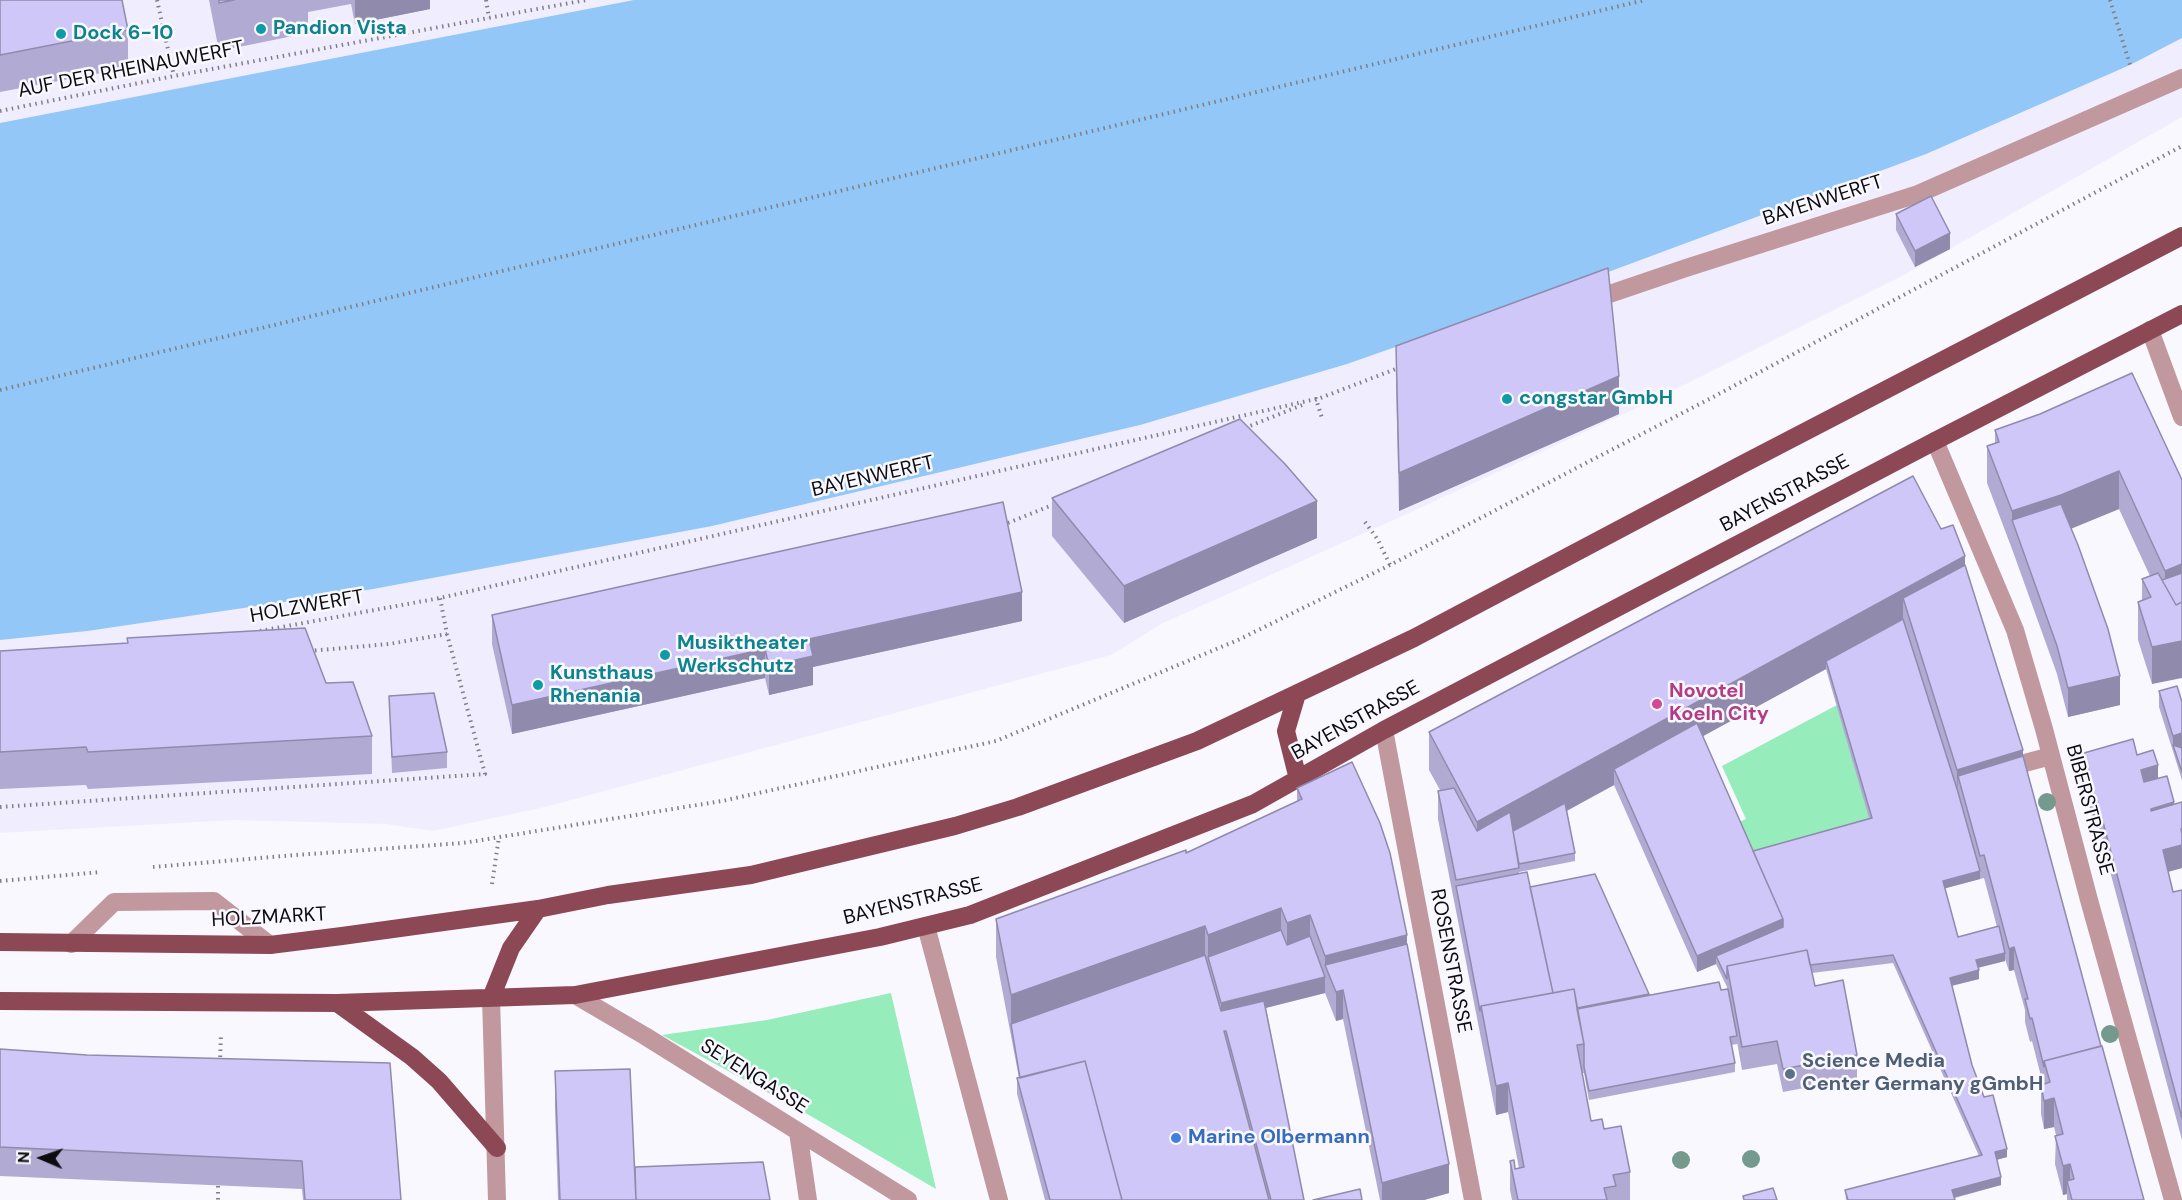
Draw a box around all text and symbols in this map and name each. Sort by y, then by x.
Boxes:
place label: Pandion Vista [273,17,407,41]
place label: Dock 6-10 [73,22,173,46]
marker: Pandion Vista [254,22,268,36]
marker: Dock 6-10 [54,27,68,41]
street label: AUF DER RHEINAUWERFT [16,36,246,104]
street label: BAYENWERFT [1760,170,1886,232]
place label: congstar GmbH [1519,387,1673,411]
marker: congstar GmbH [1500,392,1514,406]
street label: BAYENSTRASSE [1716,450,1854,538]
street label: BAYENWERFT [809,451,937,503]
street label: HOLZWERFT [248,585,366,629]
place label: Musiktheater Werkschutz [677,632,808,679]
marker: Musiktheater Werkschutz [658,648,672,662]
place label: Kunsthaus Rhenania [550,662,654,709]
street label: BAYENSTRASSE [1288,676,1424,766]
marker: Kunsthaus Rhenania [531,678,545,692]
place label: Novotel Koeln City [1669,680,1769,727]
marker: Novotel Koeln City [1650,697,1664,711]
street label: BIBERSTRASSE [2060,742,2118,878]
street label: BAYENSTRASSE [841,873,985,931]
street label: ROSENSTRASSE [1424,887,1476,1035]
street label: HOLZMARKT [211,903,327,933]
street label: SEYENGASSE [696,1034,812,1120]
place label: Science Media Center Germany gGmbH [1802,1050,2043,1097]
marker: Science Media Center Germany gGmbH [1783,1067,1797,1081]
place label: Marine Olbermann [1188,1126,1370,1150]
north arrow [12,1128,72,1188]
marker: Marine Olbermann [1169,1131,1183,1145]
text: N [13,1151,34,1164]

